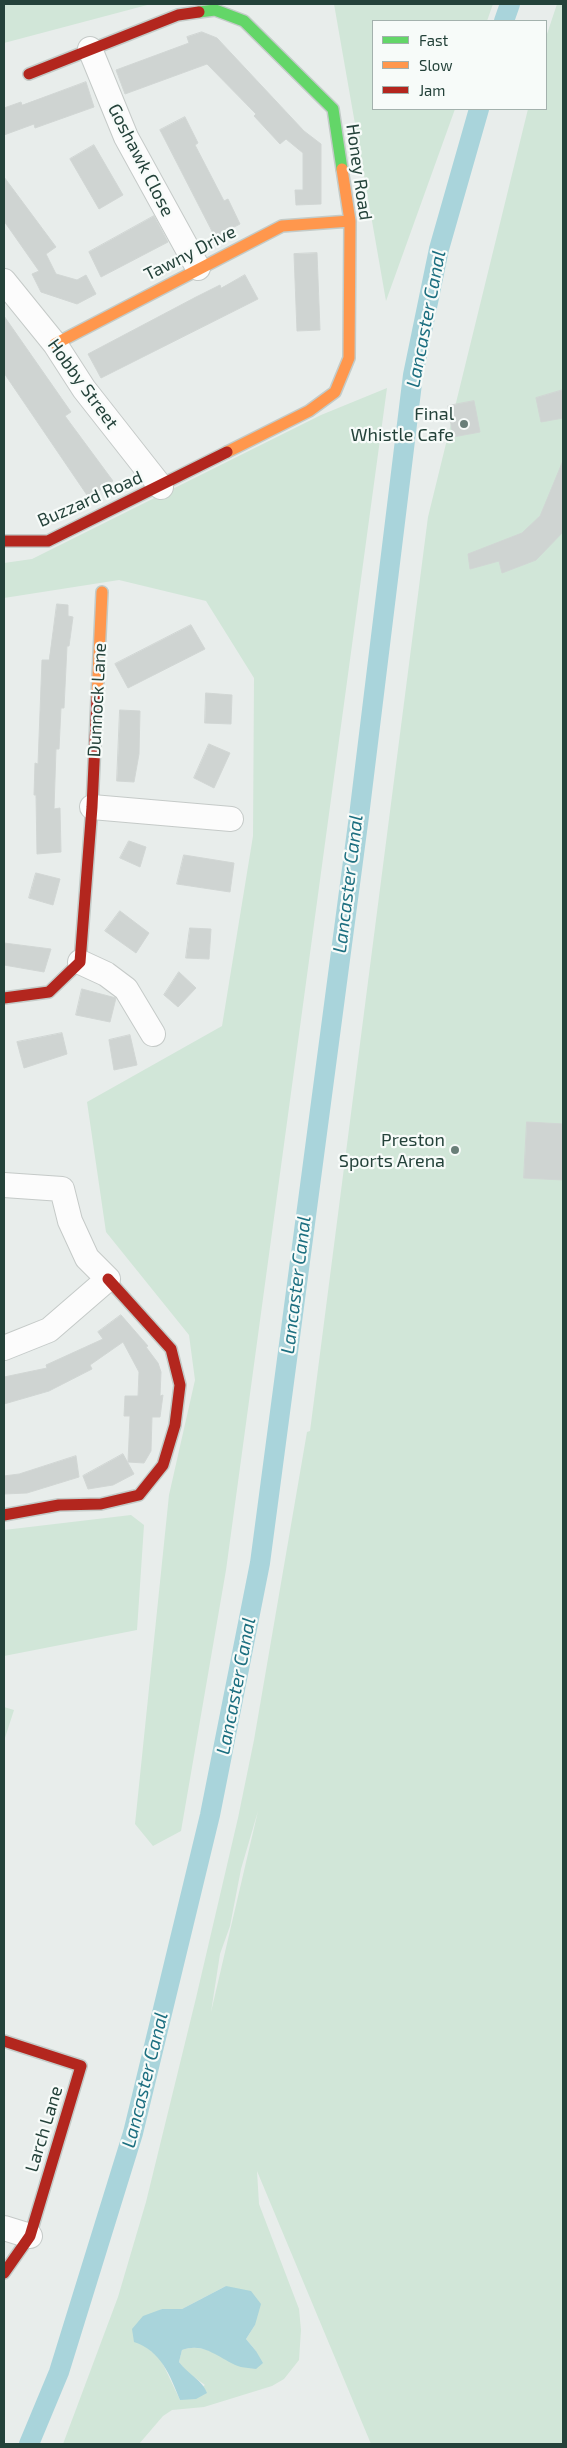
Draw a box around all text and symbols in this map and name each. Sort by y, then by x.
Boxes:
legend [372,20,547,110]
text: Fast [419,31,448,49]
text: Slow [419,56,453,74]
text: Jam [419,81,445,99]
street label: Goshawk Close [103,100,179,220]
street label: Honey Road [342,122,376,222]
street label: Tawny Drive [140,221,240,285]
water label: Lancaster Canal [402,248,450,390]
street label: Hobby Street [43,335,123,433]
place label: Final Whistle Cafe [350,403,454,446]
marker: Final Whistle Cafe [458,418,470,430]
street label: Buzzard Road [34,466,146,532]
street label: Dunnock Lane [83,642,111,758]
water label: Lancaster Canal [328,814,368,954]
place label: Preston Sports Arena [339,1129,445,1172]
marker: Preston Sports Arena [449,1144,461,1156]
water label: Lancaster Canal [276,1215,316,1355]
water label: Lancaster Canal [212,1615,260,1757]
water label: Lancaster Canal [117,2010,173,2150]
street label: Larch Lane [21,2083,67,2175]

